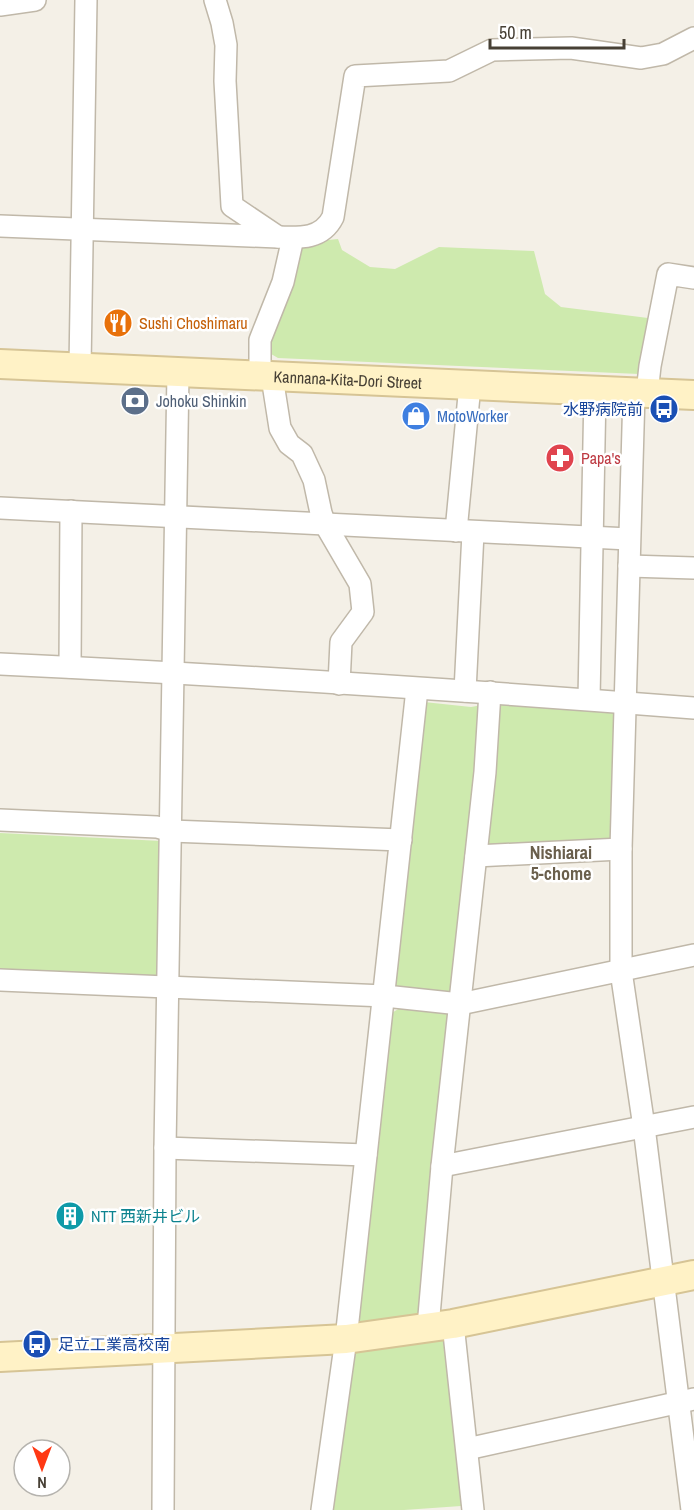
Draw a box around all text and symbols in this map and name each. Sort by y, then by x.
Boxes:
scale bar [490,12,624,50]
text: 50 m [499,20,532,45]
restaurant icon: Sushi Choshimaru [102,307,134,339]
place label: Sushi Choshimaru [139,312,248,334]
street label: Kannana-Kita-Dori Street [273,365,423,394]
bank icon: Johoku Shinkin [119,385,151,417]
place label: Johoku Shinkin [156,390,246,412]
bus stop icon: 水野病院前 [648,393,680,425]
place label: 水野病院前 [563,398,643,420]
shop icon: MotoWorker [400,400,432,432]
place label: MotoWorker [437,405,509,427]
pharmacy icon: Papa's [544,442,576,474]
place label: Papa's [581,447,621,469]
district label: Nishiarai 5-chome [530,840,592,886]
building icon: NTT 西新井ビル [54,1200,86,1232]
place label: NTT 西新井ビル [91,1205,200,1227]
bus stop icon: 足立工業高校南 [21,1328,53,1360]
place label: 足立工業高校南 [58,1333,170,1355]
north arrow [12,1438,72,1498]
text: N [37,1472,47,1494]

